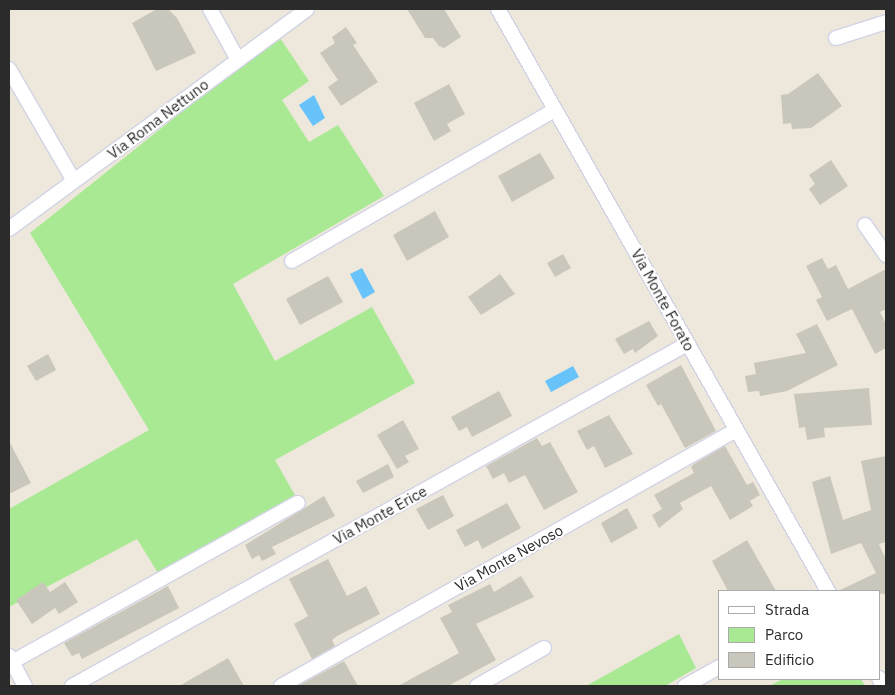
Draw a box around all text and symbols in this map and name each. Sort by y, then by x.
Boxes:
street label: Via Roma Nettuno [104,75,212,163]
street label: Via Monte Forato [627,246,699,354]
street label: Via Monte Erice [330,482,430,548]
street label: Via Monte Nevoso [452,521,566,595]
legend [718,590,880,680]
text: Strada [765,600,809,619]
text: Parco [765,625,803,644]
text: Edificio [765,650,814,669]

